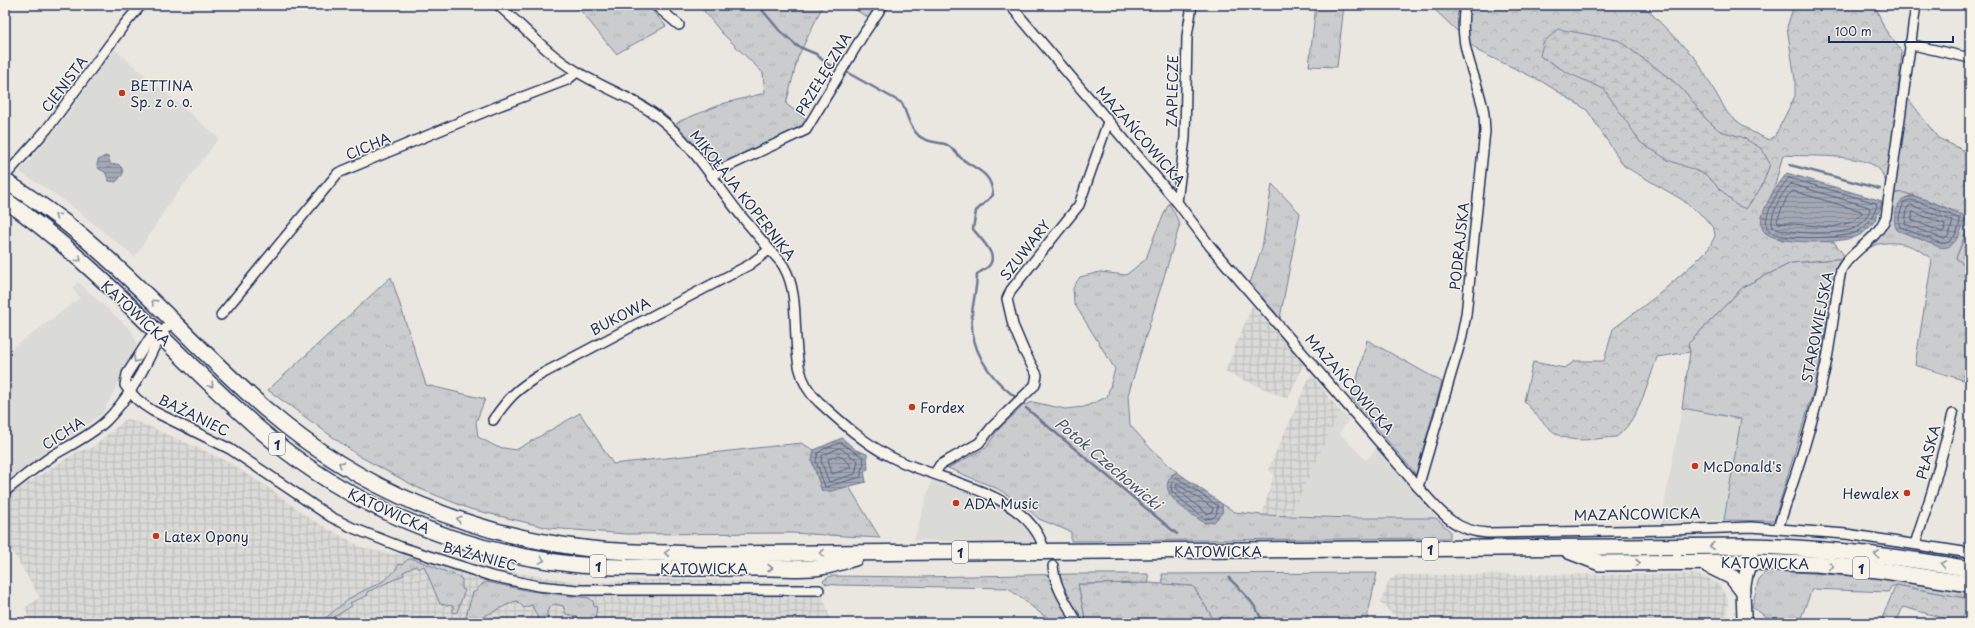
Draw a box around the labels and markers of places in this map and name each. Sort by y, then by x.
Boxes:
place label: BETTINA Sp. z o. o. [130,75,194,112]
marker: BETTINA Sp. z o. o. [117,88,127,98]
place label: Fordex [920,397,964,418]
marker: Fordex [907,402,917,412]
place label: McDonald's [1703,456,1782,477]
marker: McDonald's [1690,461,1700,471]
place label: Hewalex [1842,483,1899,504]
marker: Hewalex [1902,488,1912,498]
place label: ADA Music [964,493,1039,514]
marker: ADA Music [951,498,961,508]
place label: Latex Opony [164,526,249,547]
marker: Latex Opony [151,531,161,541]

